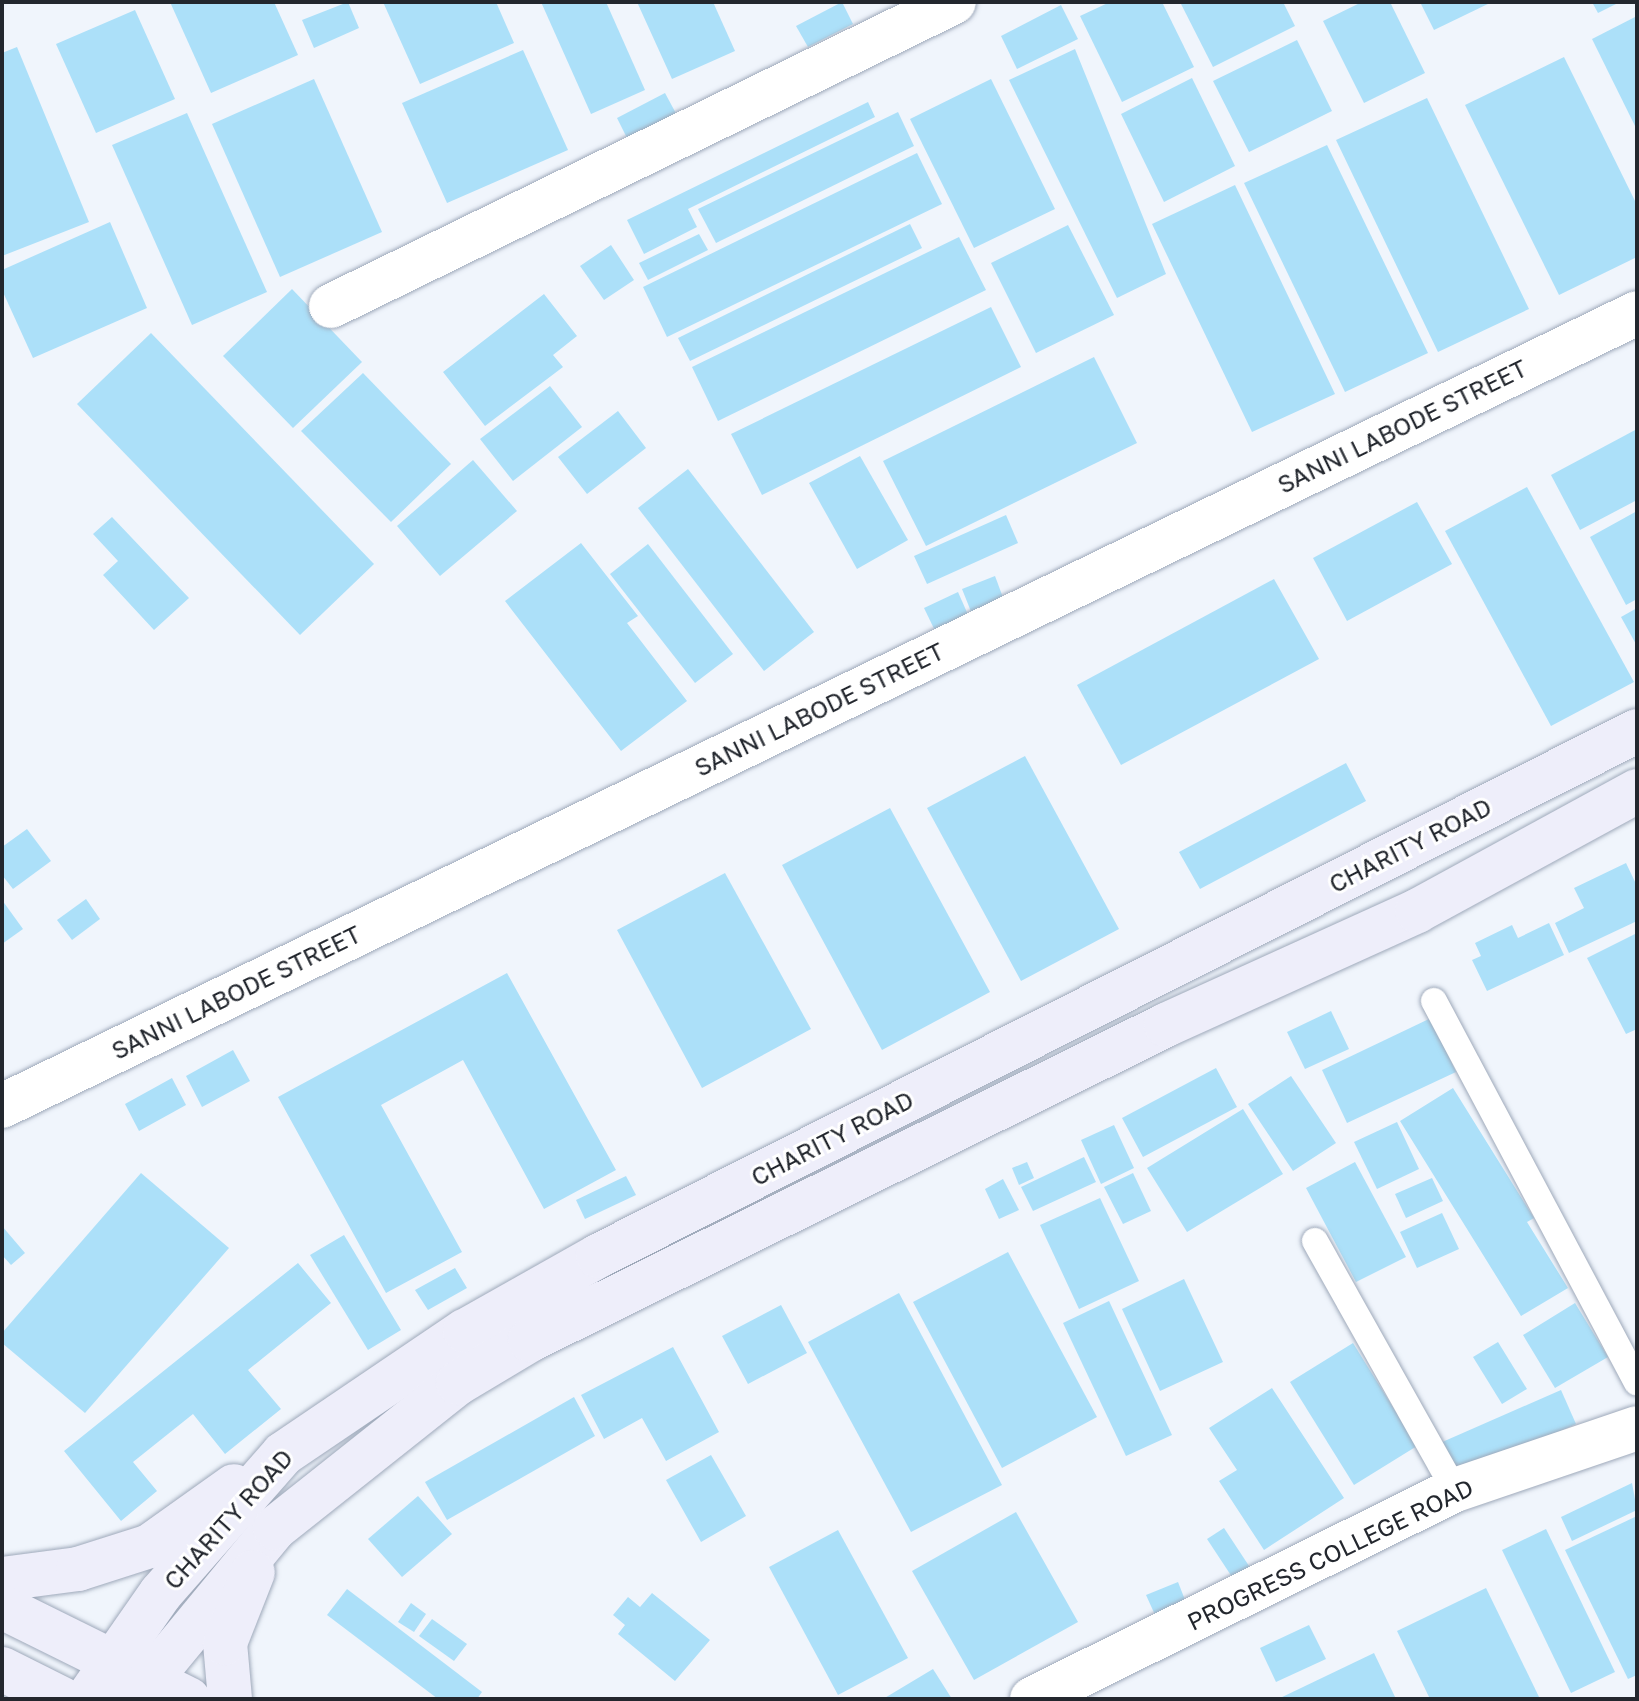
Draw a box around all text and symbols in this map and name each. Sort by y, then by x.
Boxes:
street label: SANNI LABODE STREET [1273,353,1531,499]
street label: SANNI LABODE STREET [690,636,948,782]
street label: CHARITY ROAD [1324,792,1496,898]
street label: SANNI LABODE STREET [107,919,365,1065]
street label: CHARITY ROAD [746,1085,918,1191]
street label: CHARITY ROAD [158,1443,298,1595]
street label: PROGRESS COLLEGE ROAD [1182,1472,1478,1636]

